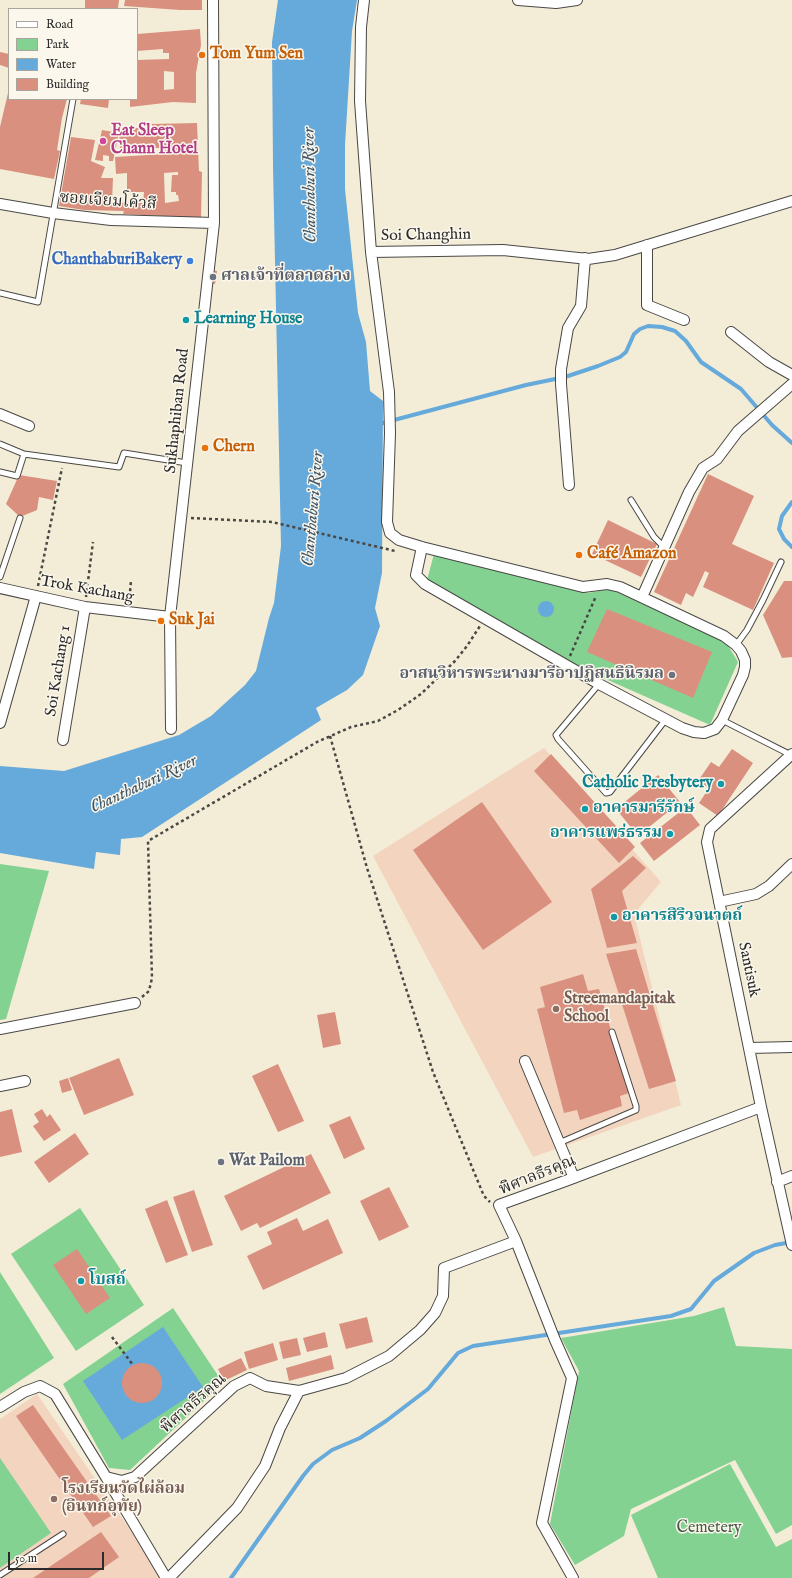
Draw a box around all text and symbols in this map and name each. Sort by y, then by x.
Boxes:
legend [8,8,138,100]
text: Road [46,17,73,32]
text: Park [46,37,69,52]
place label: Tom Yum Sen [210,45,303,65]
marker: Tom Yum Sen [197,50,207,60]
text: Water [46,57,76,72]
text: Building [46,77,89,92]
place label: Eat Sleep Chann Hotel [111,122,198,160]
water label: Chanthaburi River [300,127,322,243]
marker: Eat Sleep Chann Hotel [98,136,108,146]
street label: ซอยเจียมโค้วสี [59,189,157,215]
street label: Soi Changhin [381,226,471,246]
place label: ChanthaburiBakery [52,251,182,271]
marker: ChanthaburiBakery [185,256,195,266]
place label: ศาลเจ้าที่ตลาดล่าง [221,267,351,287]
marker: ศาลเจ้าที่ตลาดล่าง [208,272,218,282]
place label: Learning House [194,310,302,330]
marker: Learning House [181,315,191,325]
street label: Sukhaphiban Road [162,348,194,474]
place label: Chern [213,438,255,458]
marker: Chern [200,443,210,453]
water label: Chanthaburi River [299,451,329,567]
place label: Café Amazon [587,545,677,565]
marker: Café Amazon [574,550,584,560]
street label: Trok Kachang [39,572,135,608]
place label: Suk Jai [169,611,215,631]
marker: Suk Jai [156,616,166,626]
street label: Soi Kachang 1 [42,624,76,718]
place label: อาสนวิหารพระนางมารีอาปฏิสนธินิรมล [400,665,664,685]
marker: อาสนวิหารพระนางมารีอาปฏิสนธินิรมล [667,670,677,680]
water label: Chanthaburi River [87,751,201,819]
place label: Catholic Presbytery [582,774,713,794]
marker: Catholic Presbytery [716,779,726,789]
place label: อาคารมารีรักษ์ [593,799,695,819]
marker: อาคารมารีรักษ์ [580,804,590,814]
place label: อาคารแพร่ธรรม [550,824,662,844]
marker: อาคารแพร่ธรรม [665,829,675,839]
place label: อาคารสิริวจนาตถ์ [622,907,742,927]
marker: อาคารสิริวจนาตถ์ [609,912,619,922]
street label: Santisuk [733,941,763,999]
place label: Streemandapitak School [564,990,675,1028]
marker: Streemandapitak School [551,1004,561,1014]
place label: Wat Pailom [229,1152,305,1172]
street label: พิศาลธีรคุณ [497,1152,579,1200]
marker: Wat Pailom [216,1157,226,1167]
place label: โบสถ์ [89,1271,126,1291]
marker: โบสถ์ [76,1276,86,1286]
street label: พิศาลธีรคุณ [157,1370,231,1438]
place label: โรงเรียนวัดไผ่ล้อม (อินทก์อุทัย) [62,1480,185,1518]
marker: โรงเรียนวัดไผ่ล้อม (อินทก์อุทัย) [49,1494,59,1504]
park label: Cemetery [676,1519,742,1539]
scale bar [10,1544,106,1570]
text: 50 m [15,1551,37,1566]

